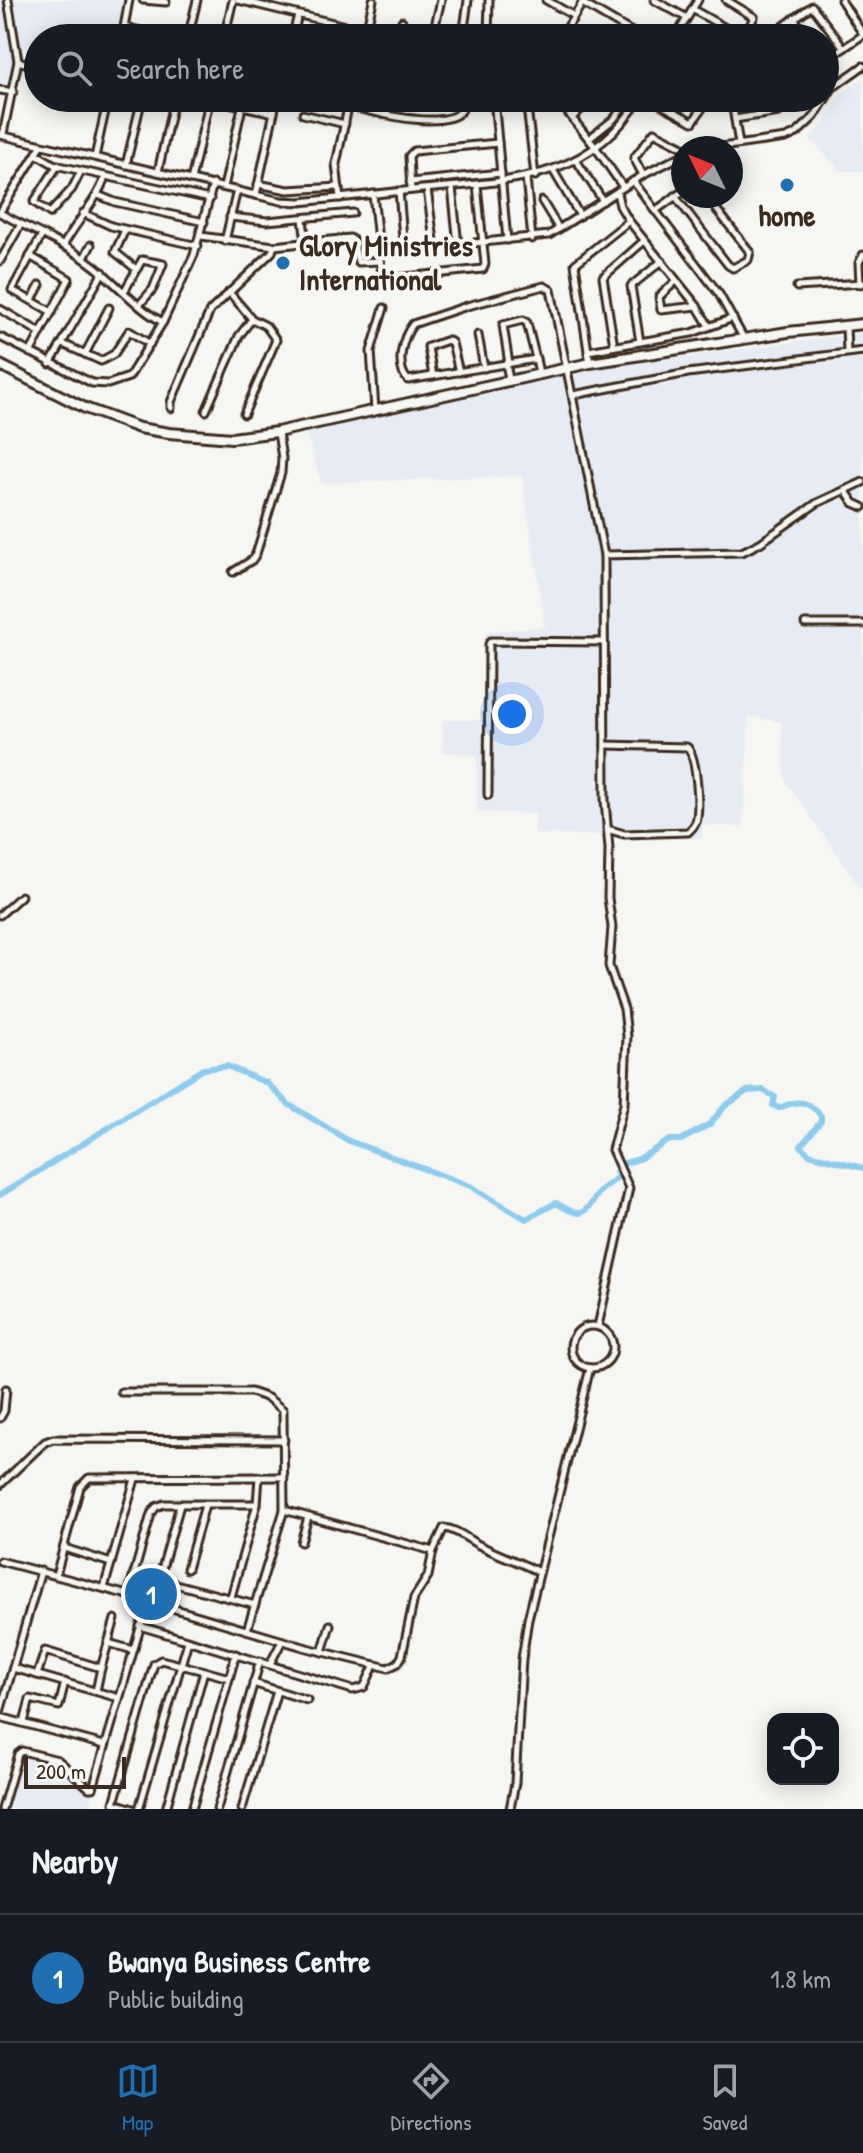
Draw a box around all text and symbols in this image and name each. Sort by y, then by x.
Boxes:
search box [24,24,839,112]
icon: search [52,46,96,90]
text: Search here [116,48,244,88]
north arrow [671,136,743,208]
marker: home [778,176,796,194]
place label: home [758,195,816,235]
place label: Glory Ministries International [299,225,474,299]
marker: Glory Ministries International [274,254,292,272]
your location [492,694,532,734]
pin: 1 [125,1564,177,1624]
map controls [767,1713,839,1785]
button: locate [767,1713,839,1785]
scale bar [24,1753,126,1789]
text: 200 m [36,1756,86,1786]
text: Nearby [32,1838,118,1884]
text: Bwanya Business Centre [108,1941,371,1981]
text: 1 [53,1961,63,1996]
text: 1.8 km [770,1961,831,1996]
text: Public building [108,1981,244,2016]
tab: Map [116,2059,160,2137]
tab: Directions [391,2059,472,2137]
tab: Saved [703,2059,747,2137]

